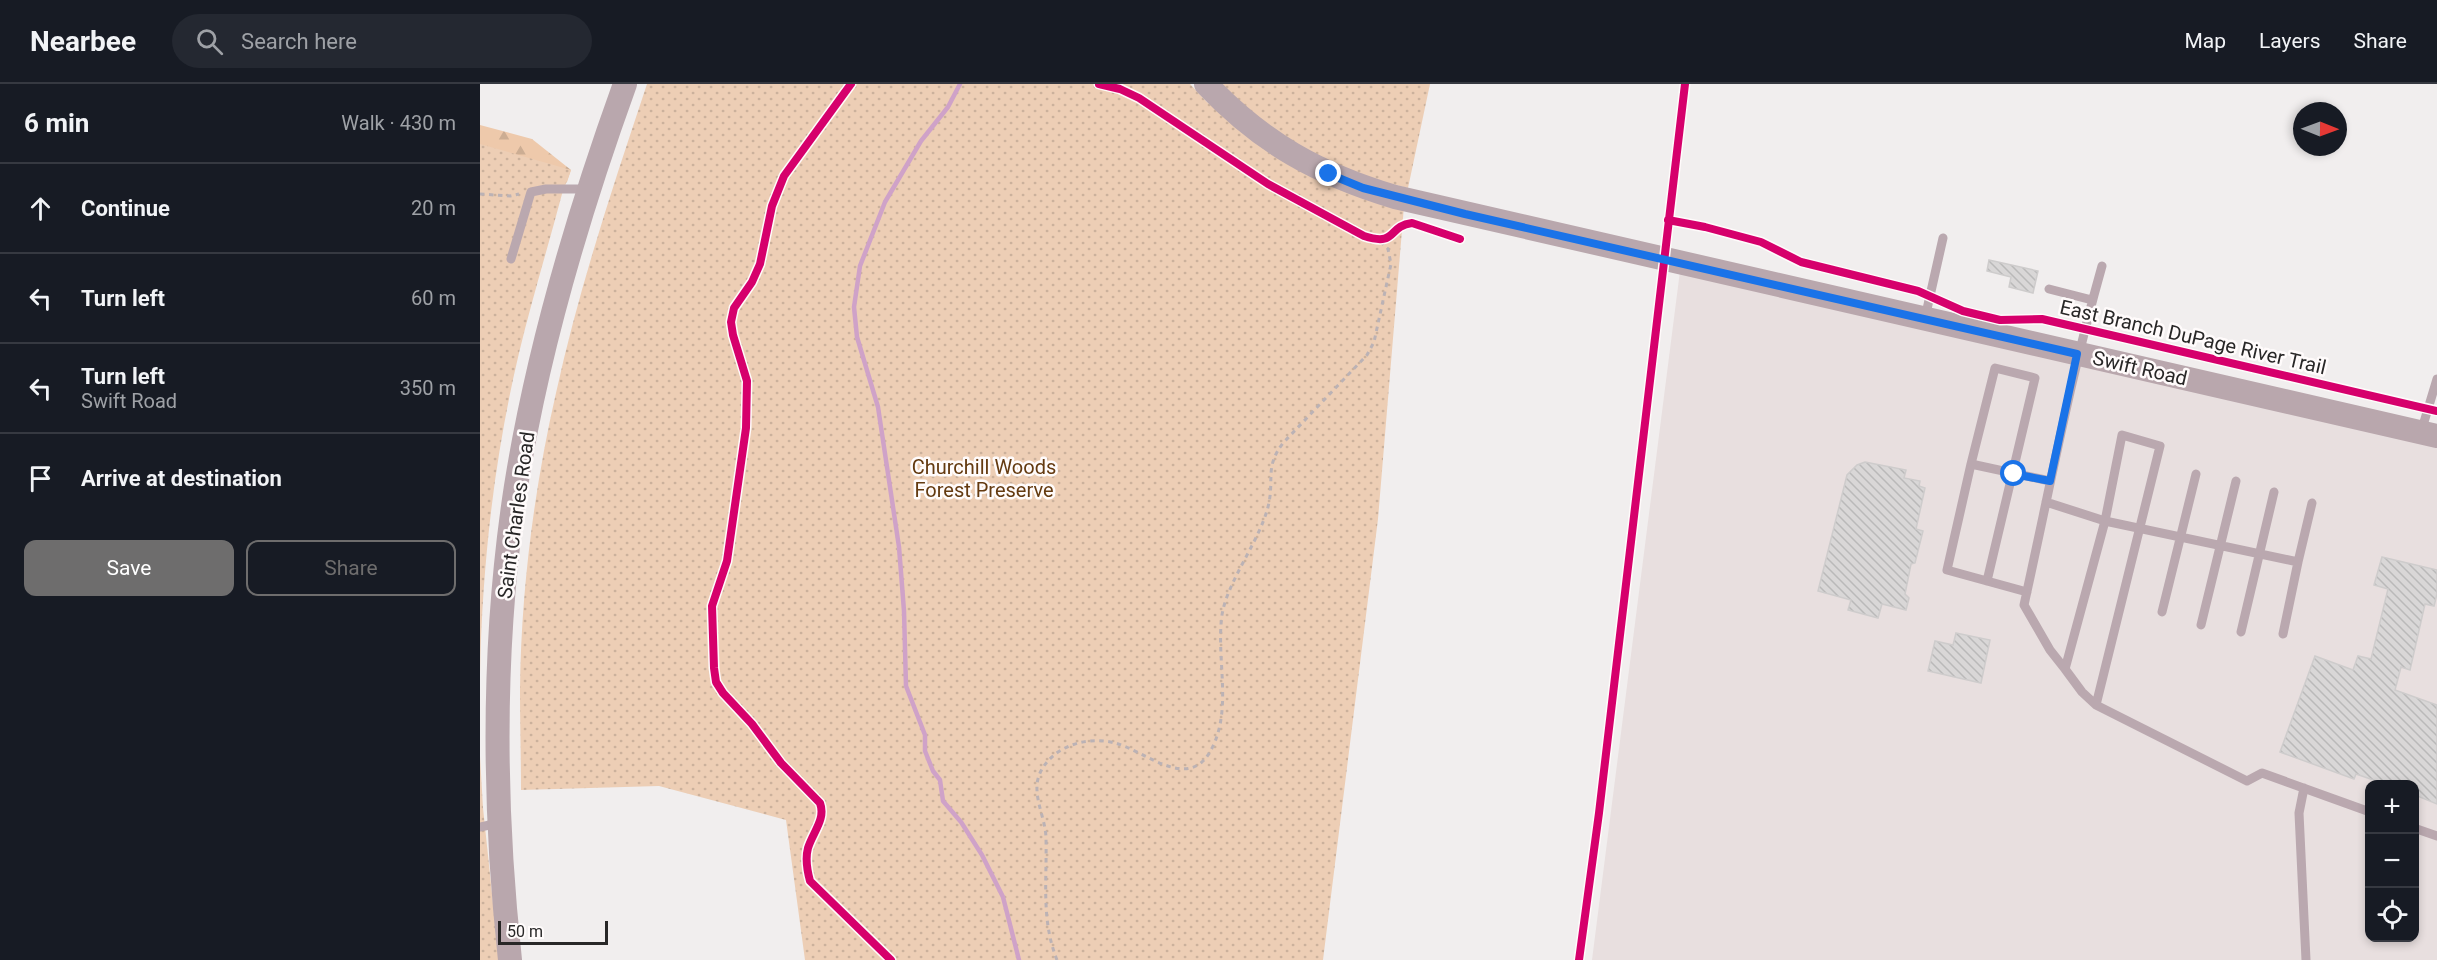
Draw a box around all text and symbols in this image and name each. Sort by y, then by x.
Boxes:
search box [172,14,592,68]
text: Nearbee [30,25,136,58]
icon: search [193,25,226,58]
text: Search here [241,29,357,54]
text: Map [2184,29,2226,53]
text: Layers [2259,29,2320,53]
text: Share [2353,29,2407,53]
north arrow [2293,102,2347,156]
text: 6 min [24,108,89,138]
text: Walk · 430 m [341,111,456,135]
route end [1315,160,1341,186]
icon: ahead [24,192,57,225]
text: Continue [81,196,170,221]
text: 20 m [411,196,456,220]
icon: left [24,282,57,315]
text: Turn left [81,286,165,311]
text: 60 m [411,286,456,310]
street label: East Branch DuPage River Trail [2058,295,2328,379]
street label: Swift Road [2090,345,2190,391]
text: Turn left [81,364,165,389]
icon: left [24,372,57,405]
text: 350 m [400,376,456,400]
text: Swift Road [81,389,177,413]
street label: Saint Charles Road [492,430,540,600]
park label: Churchill Woods Forest Preserve [912,455,1056,502]
route start [2000,460,2026,486]
icon: arrive [24,462,57,495]
text: Arrive at destination [81,466,282,491]
button: Save [24,540,234,596]
button: Share [246,540,456,596]
map controls [2365,780,2419,942]
button: + [2365,780,2419,834]
button: − [2365,834,2419,888]
button: locate [2365,888,2419,942]
scale bar [498,918,608,946]
text: 50 m [507,922,543,941]

